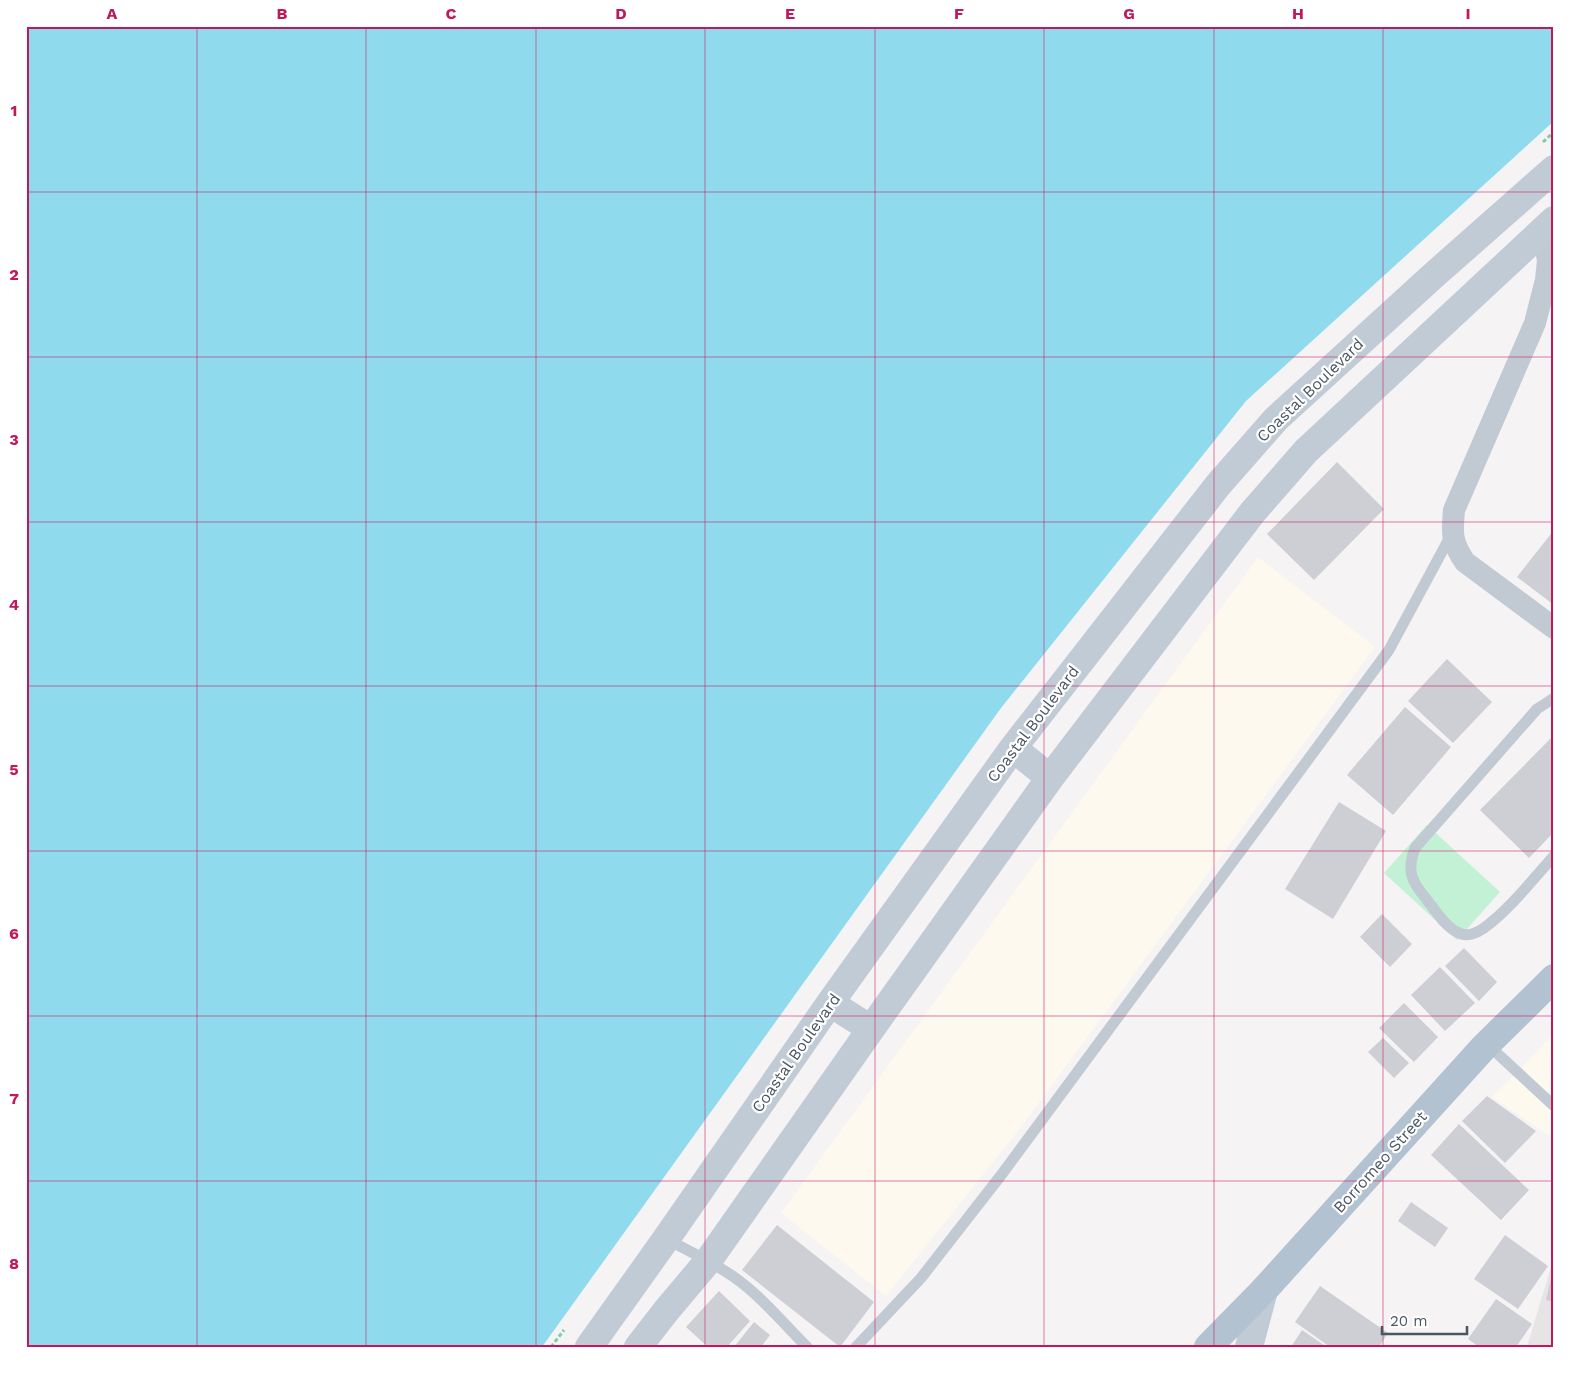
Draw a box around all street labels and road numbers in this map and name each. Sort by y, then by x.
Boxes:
street label: Coastal Boulevard [1253,334,1367,446]
street label: Coastal Boulevard [983,662,1083,786]
street label: Coastal Boulevard [748,990,844,1116]
street label: Borromeo Street [1329,1107,1431,1217]

